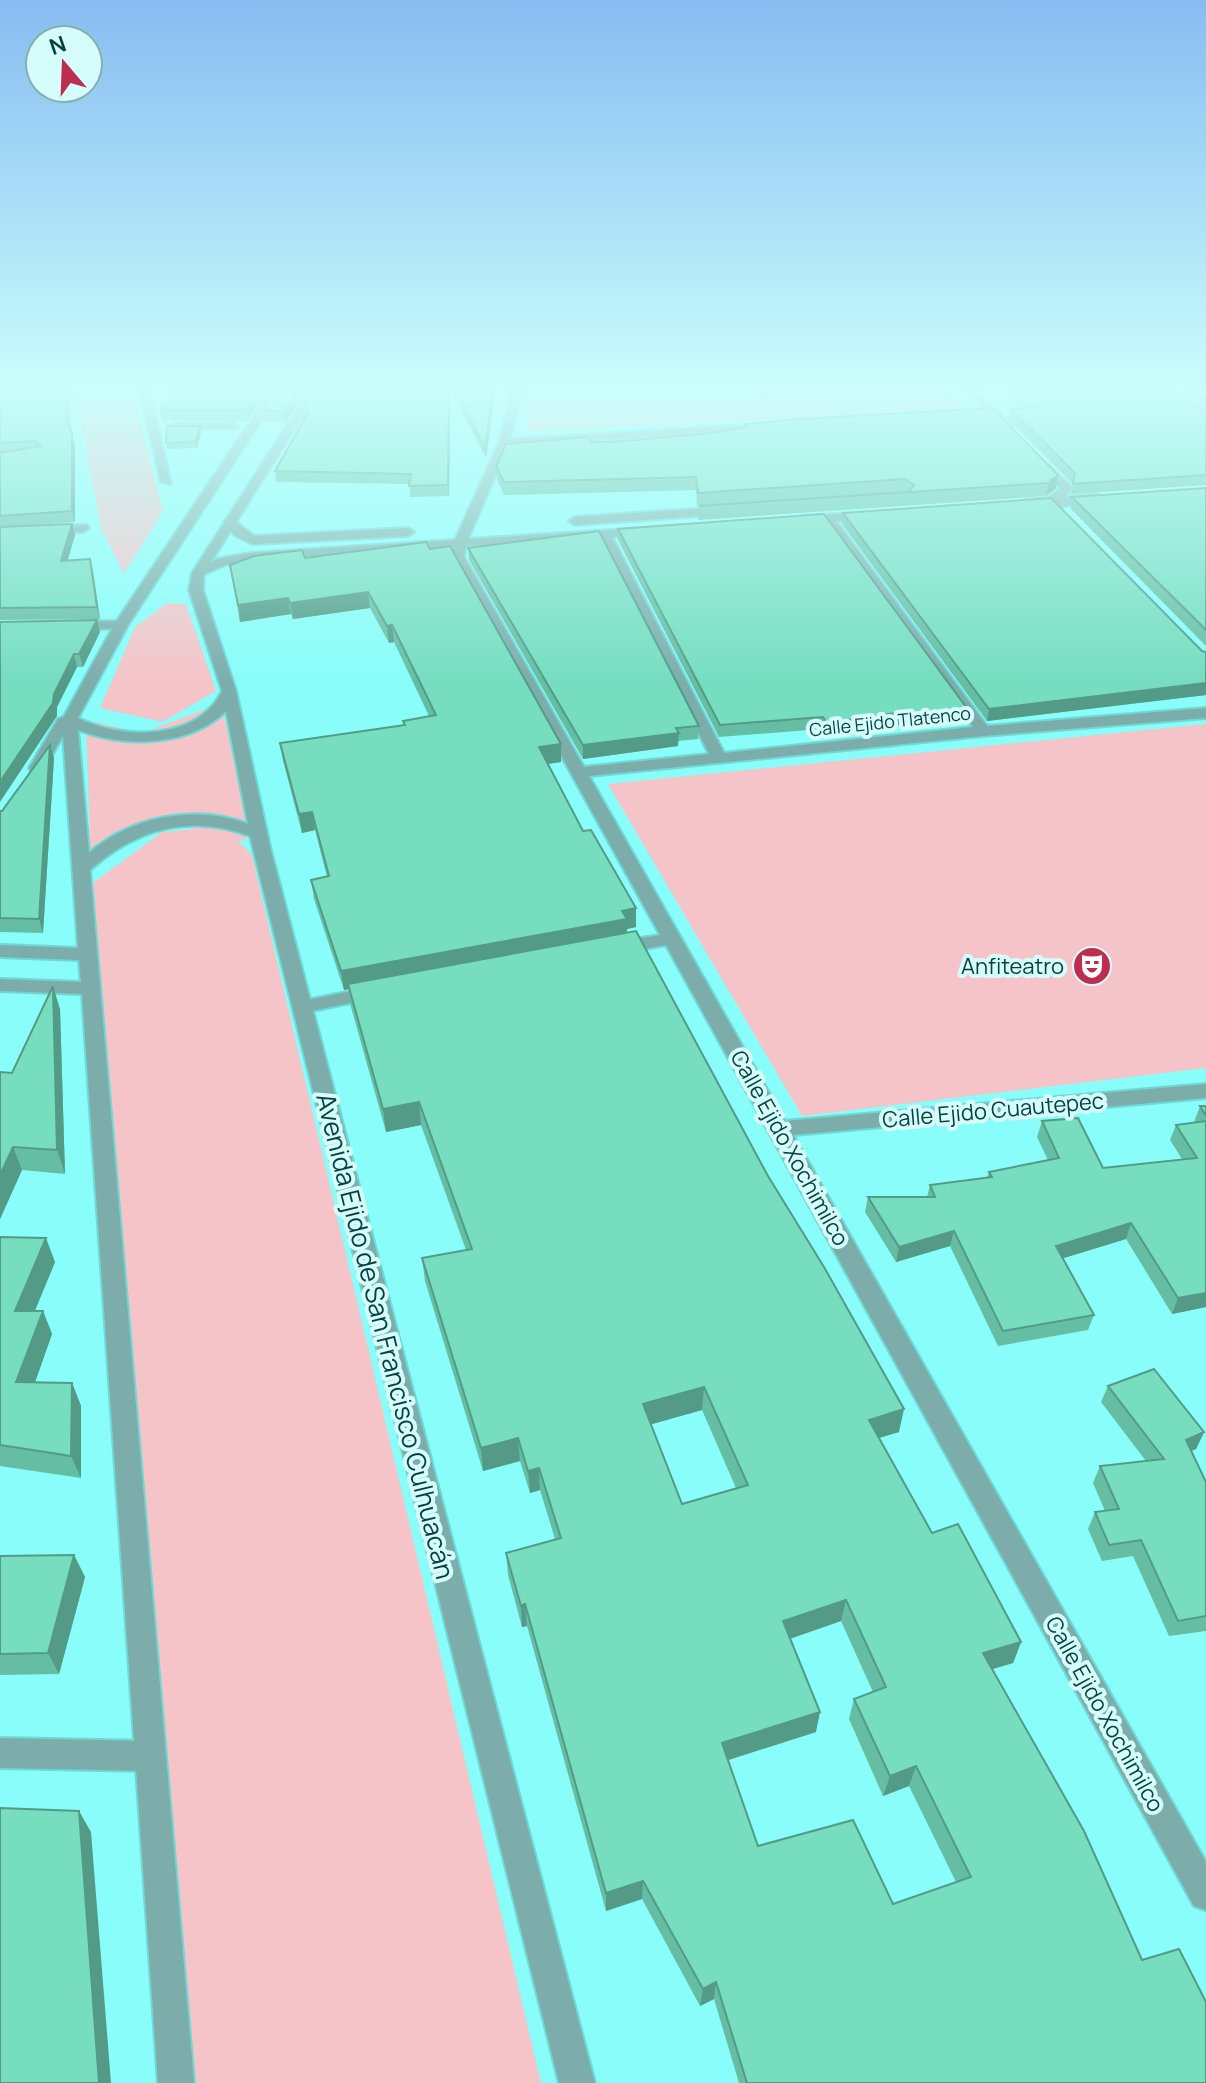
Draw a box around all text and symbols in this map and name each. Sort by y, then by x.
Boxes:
north arrow [24,24,104,104]
text: N [45,28,70,62]
street label: Calle Ejido Tlatenco [808,701,972,741]
theatre icon: Anfiteatro [1071,945,1113,987]
place label: Anfiteatro [961,951,1064,981]
street label: Calle Ejido Xochimilco [724,1045,856,1251]
street label: Calle Ejido Cuautepec [881,1085,1105,1135]
street label: Avenida Ejido de San Francisco Culhuacán [308,1089,464,1583]
street label: Calle Ejido Xochimilco [1039,1611,1171,1817]

